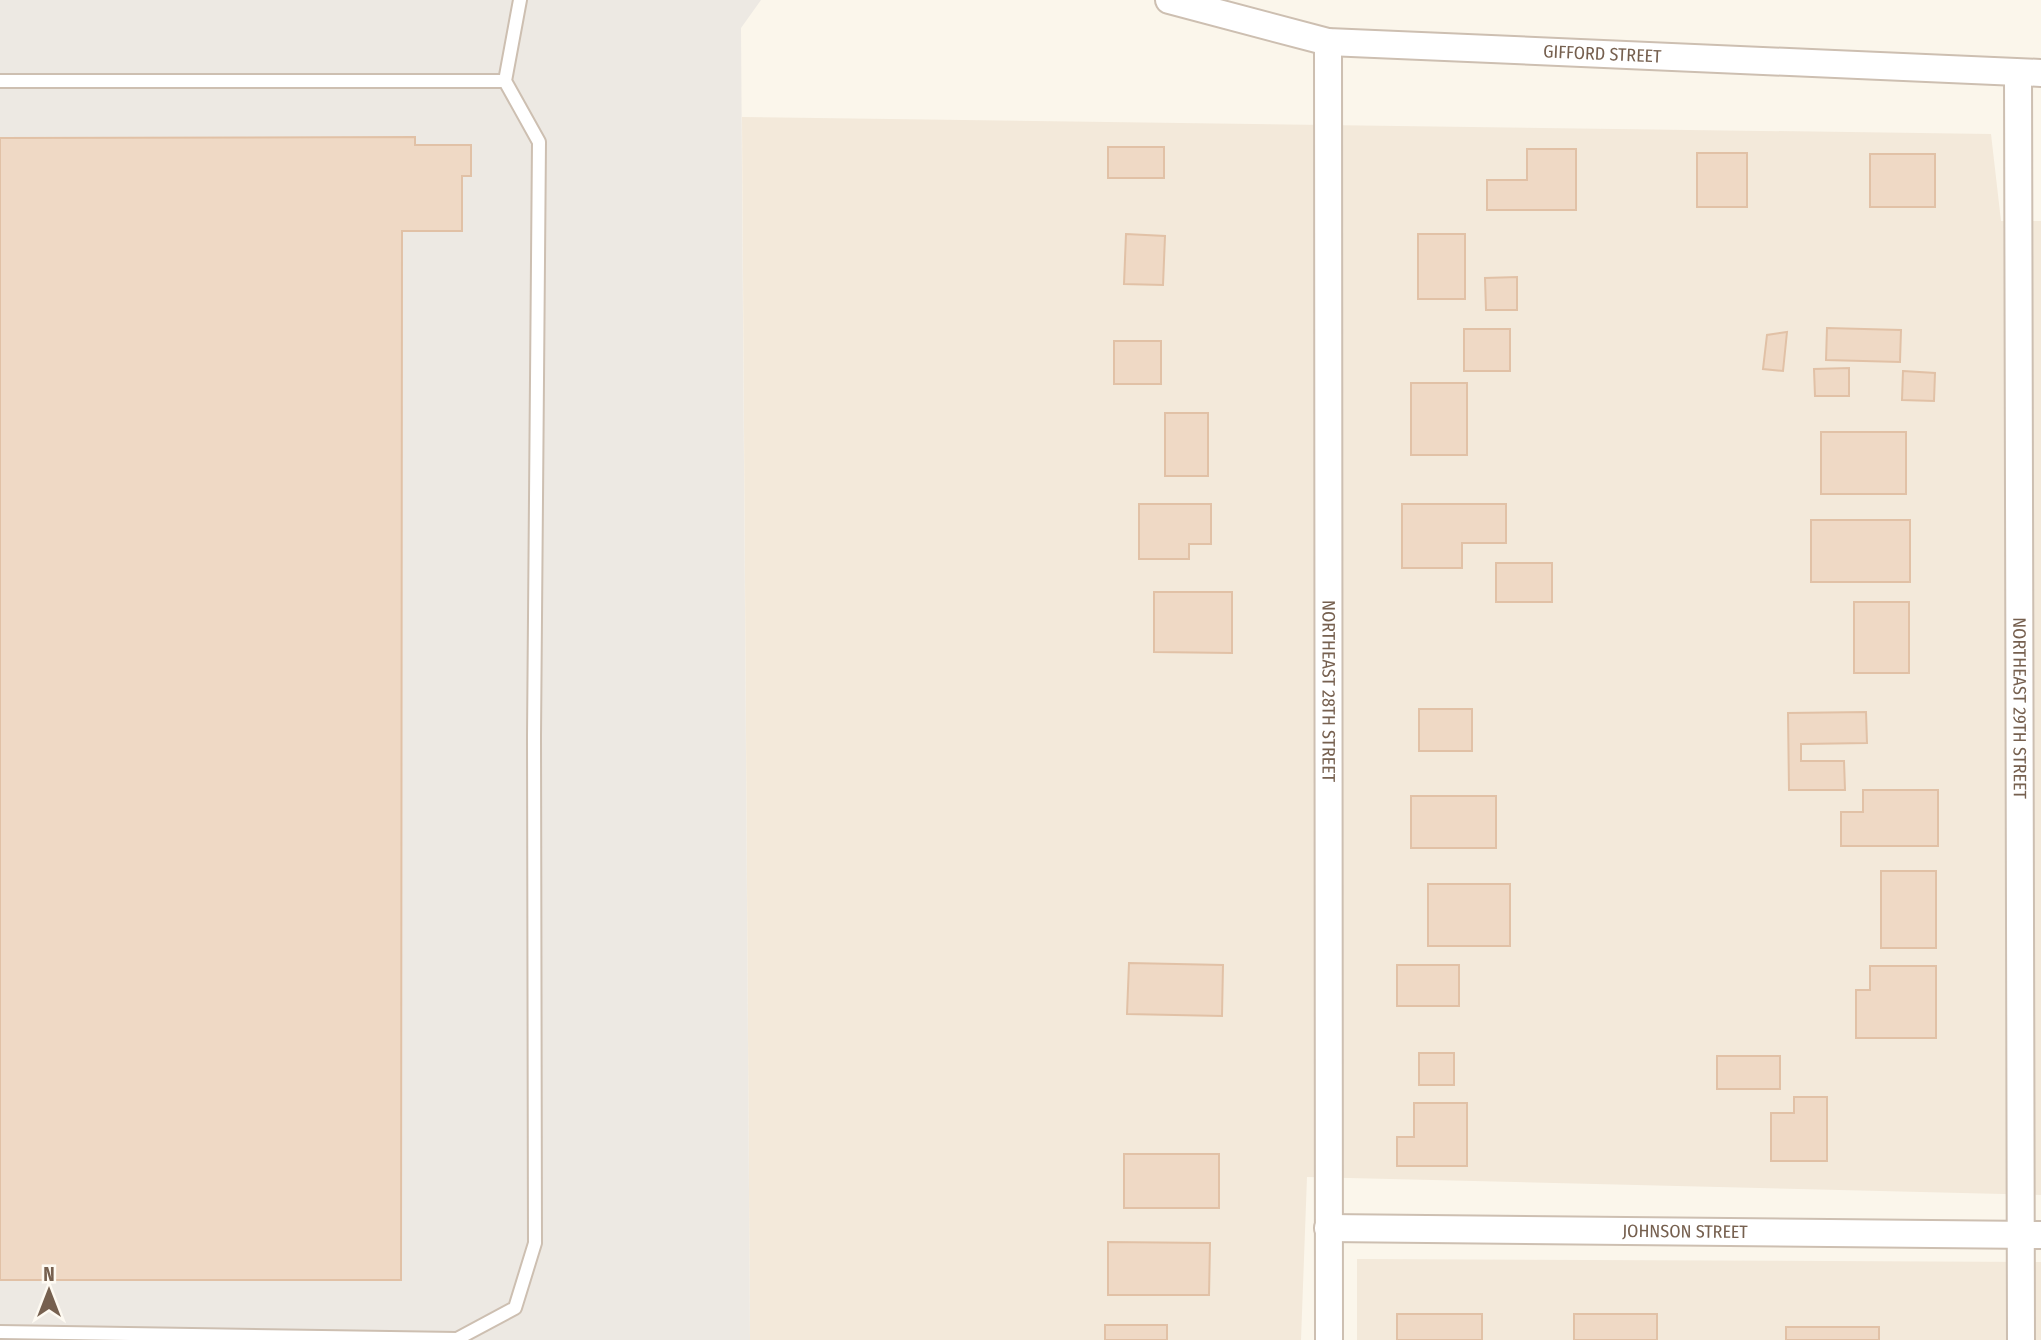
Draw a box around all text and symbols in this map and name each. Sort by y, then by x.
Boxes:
street label: GIFFORD STREET [1543,40,1663,68]
street label: NORTHEAST 28TH STREET [1317,600,1340,783]
street label: NORTHEAST 29TH STREET [2008,617,2031,800]
street label: JOHNSON STREET [1622,1220,1748,1243]
north arrow [14,1256,84,1326]
text: N [43,1263,55,1286]

